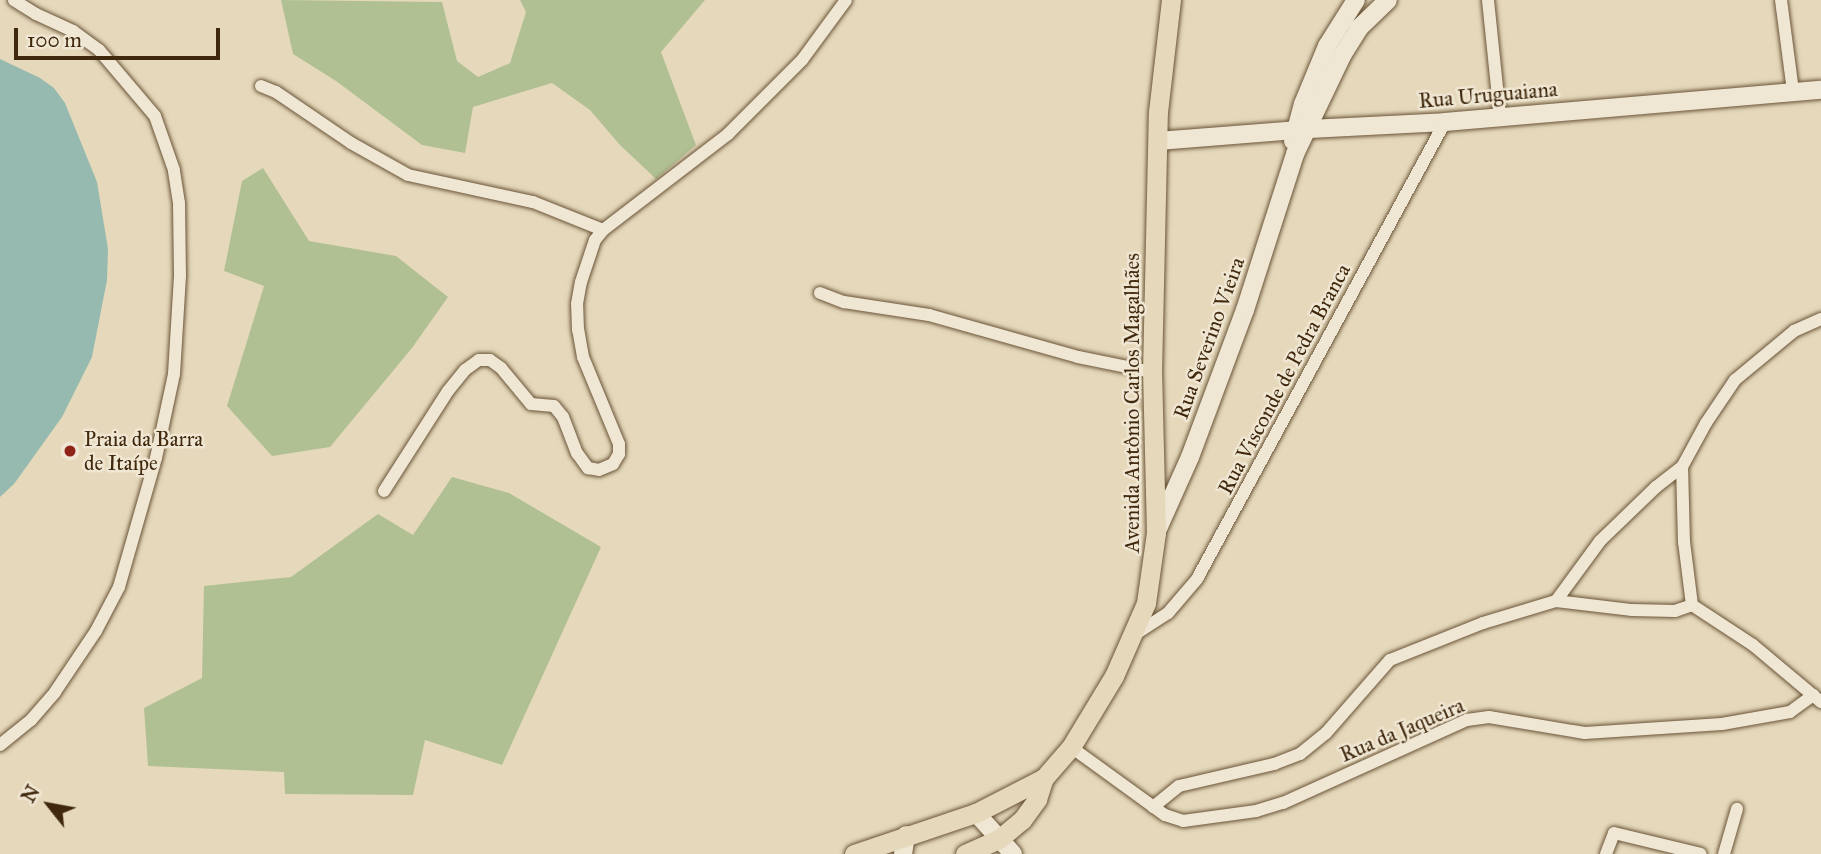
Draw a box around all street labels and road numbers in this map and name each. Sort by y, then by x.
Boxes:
street label: Rua Uruguaiana [1417,76,1559,114]
street label: Avenida Antônio Carlos Magalhães [1119,253,1145,553]
street label: Rua Severino Vieira [1168,254,1250,422]
street label: Rua Visconde de Pedra Branca [1212,259,1356,499]
street label: Rua da Jaqueira [1336,693,1468,767]

